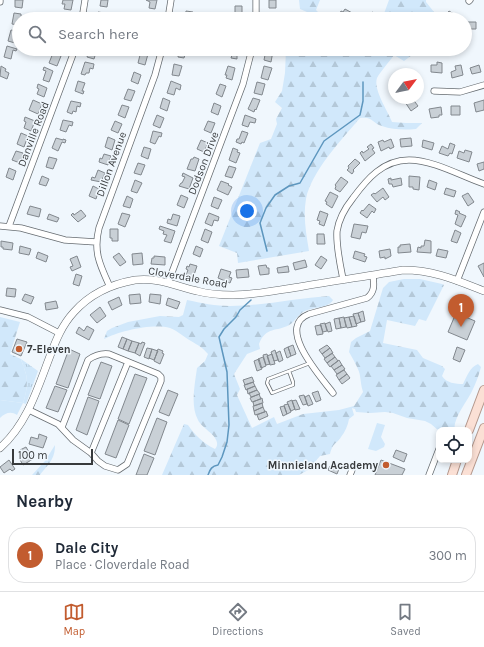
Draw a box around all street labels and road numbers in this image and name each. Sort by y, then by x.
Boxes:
street label: Danville Road [15,100,52,168]
street label: Dodson Drive [185,129,222,197]
street label: Dillon Avenue [94,130,129,198]
street label: Cloverdale Road [147,264,229,291]

